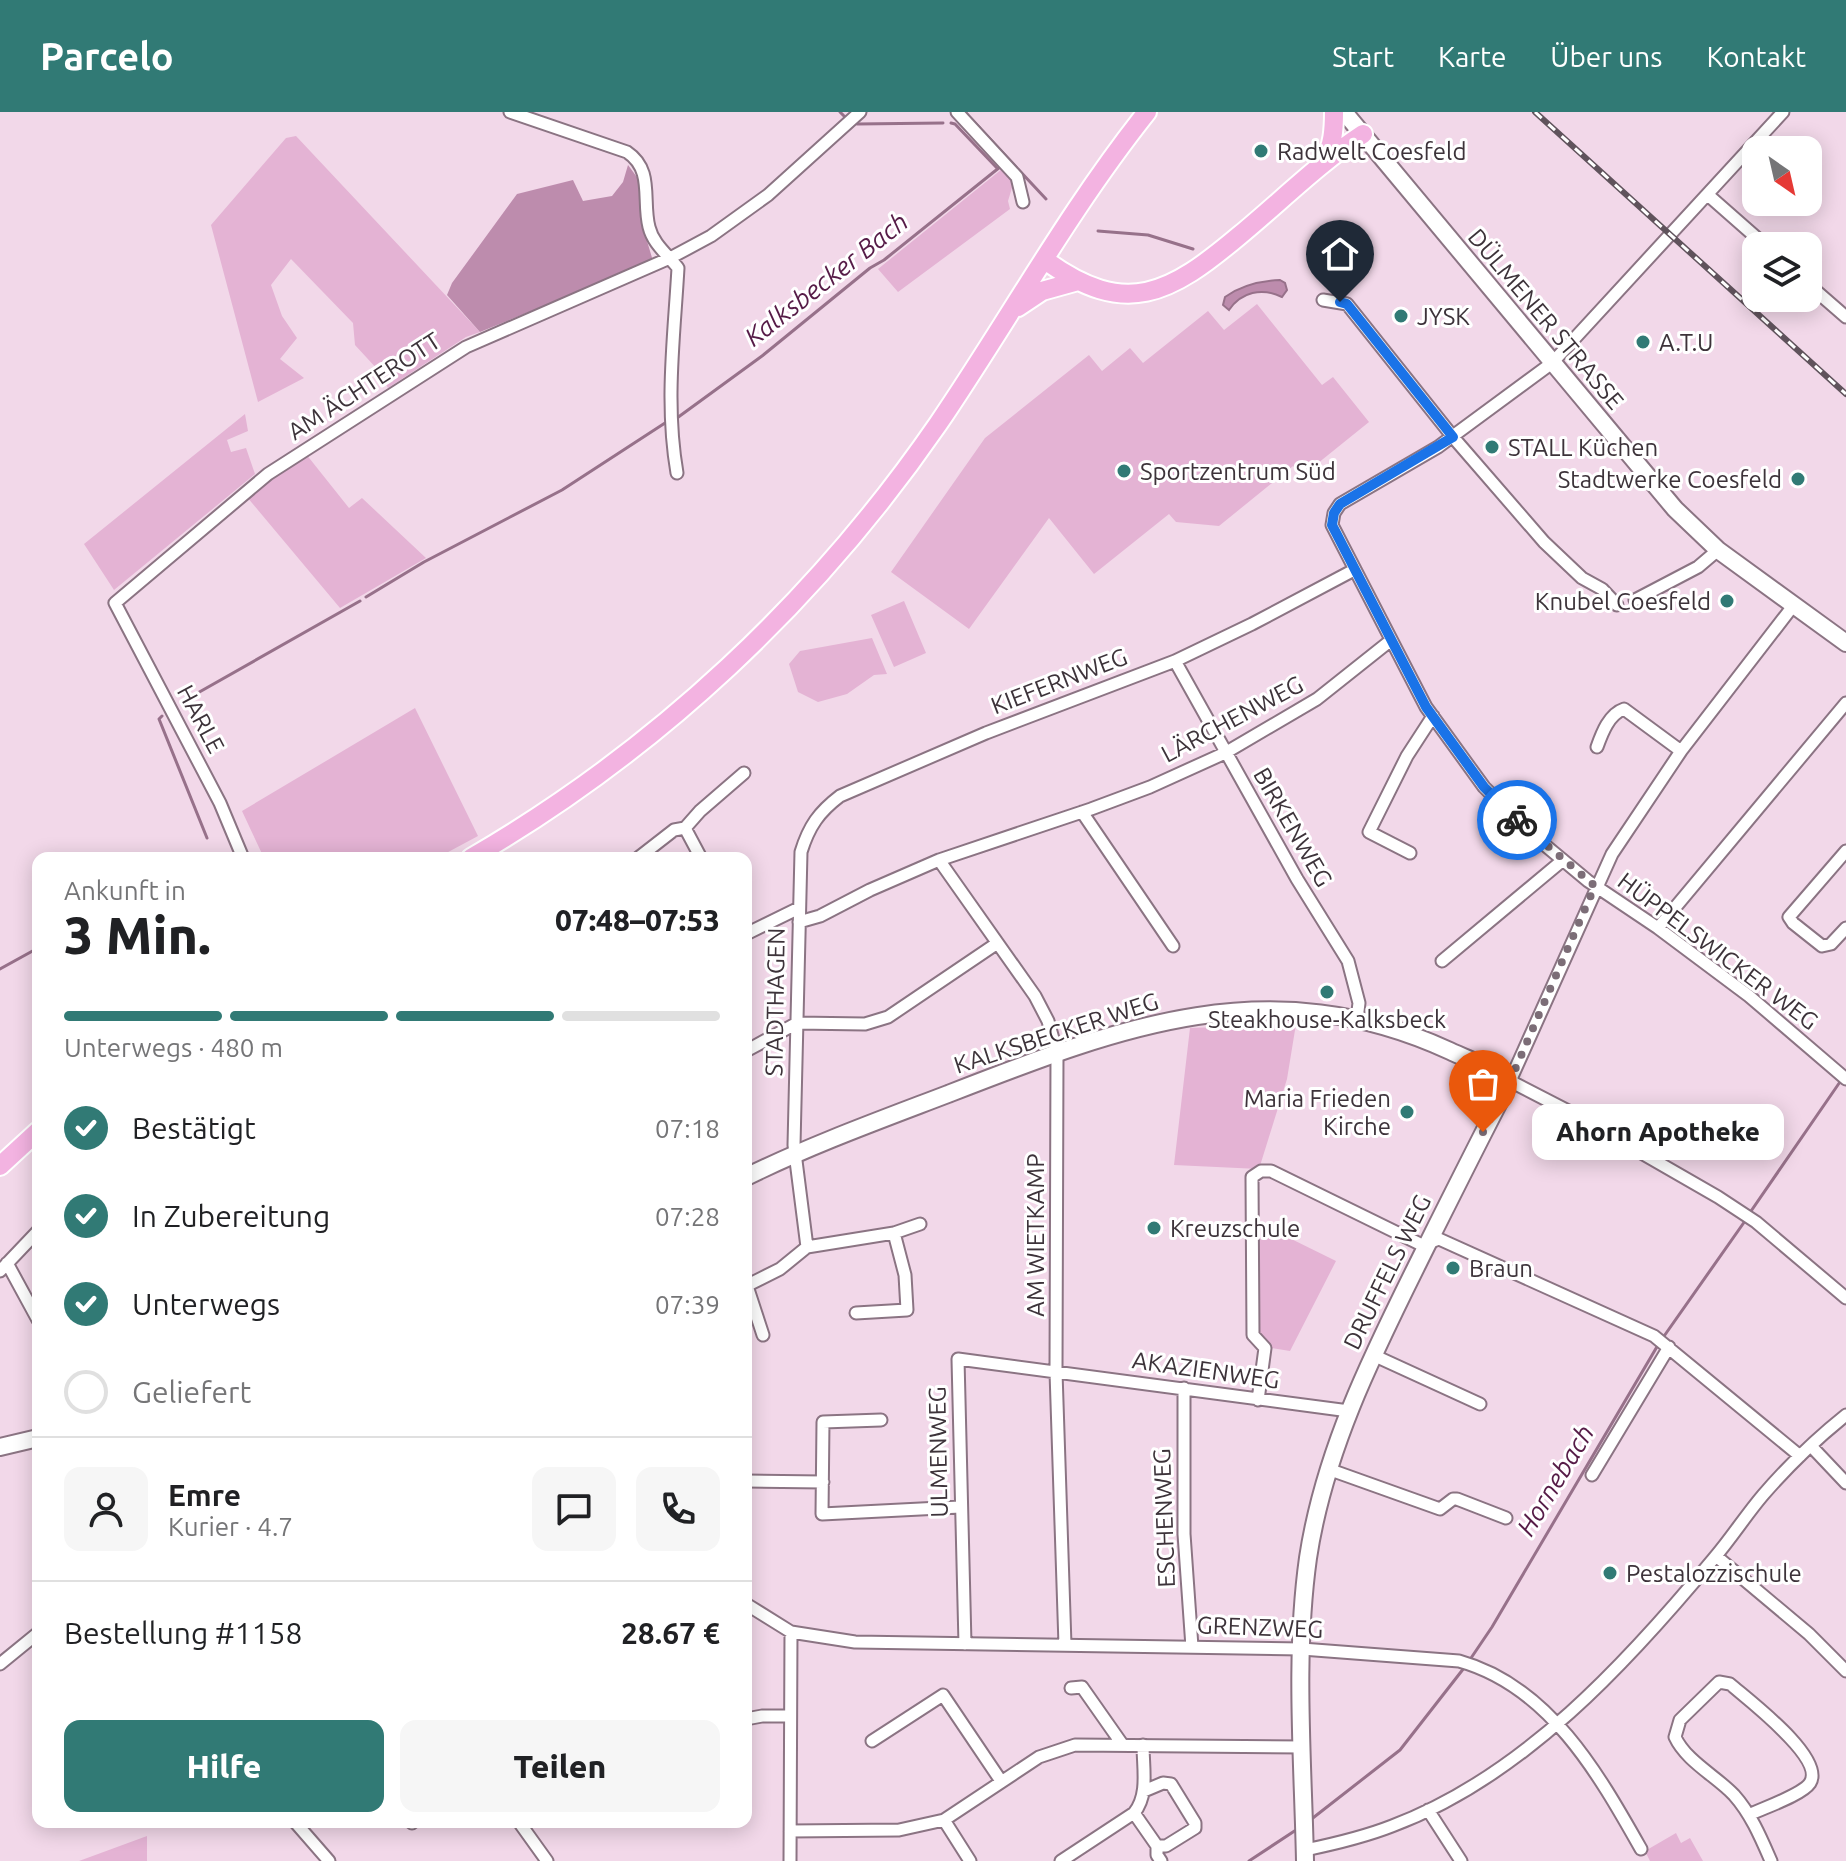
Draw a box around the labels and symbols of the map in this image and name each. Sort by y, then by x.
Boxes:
north arrow [1742,136,1822,216]
place label: Radwelt Coesfeld [1277,138,1466,165]
marker: Radwelt Coesfeld [1252,142,1270,160]
water label: Kalksbecker Bach [739,206,913,352]
pin [1306,220,1374,302]
street label: DÜLMENER STRASSE [1463,223,1629,415]
place label: JYSK [1417,303,1470,330]
marker: JYSK [1392,307,1410,325]
street label: AM ÄCHTEROTT [283,327,445,445]
place label: A.T.U [1659,329,1713,356]
marker: A.T.U [1634,333,1652,351]
place label: STALL Küchen [1508,434,1658,461]
marker: STALL Küchen [1483,438,1501,456]
place label: Sportzentrum Süd [1140,458,1336,485]
marker: Sportzentrum Süd [1115,462,1133,480]
place label: Stadtwerke Coesfeld [1558,466,1782,493]
marker: Stadtwerke Coesfeld [1789,470,1807,488]
place label: Knubel Coesfeld [1535,588,1711,615]
marker: Knubel Coesfeld [1718,592,1736,610]
street label: KIEFERNWEG [987,643,1131,719]
street label: LÄRCHENWEG [1157,670,1307,768]
street label: HARLE [172,680,230,758]
street label: BIRKENWEG [1248,763,1338,891]
courier [1477,780,1557,860]
street label: HÜPPELSWICKER WEG [1613,867,1823,1035]
street label: STADTHAGEN [760,927,790,1077]
marker: Steakhouse-Kalksbeck [1318,983,1336,1001]
street label: KALKSBECKER WEG [950,987,1162,1079]
place label: Steakhouse-Kalksbeck [1208,1006,1446,1033]
pin [1449,1050,1517,1132]
place label: Maria Frieden Kirche [1244,1085,1391,1140]
marker: Maria Frieden Kirche [1398,1103,1416,1121]
callout: Ahorn Apotheke [1531,1104,1783,1160]
street label: AM WIETKAMP [1022,1153,1049,1317]
street label: DRUFFELS WEG [1338,1190,1436,1354]
place label: Kreuzschule [1170,1215,1300,1242]
marker: Kreuzschule [1145,1219,1163,1237]
place label: Braun [1469,1255,1533,1282]
marker: Braun [1444,1259,1462,1277]
street label: AKAZIENWEG [1131,1346,1281,1394]
street label: ULMENWEG [923,1386,953,1518]
water label: Hornebach [1511,1419,1599,1541]
street label: ESCHENWEG [1148,1448,1180,1588]
place label: Pestalozzischule [1626,1560,1802,1587]
marker: Pestalozzischule [1601,1564,1619,1582]
street label: GRENZWEG [1196,1611,1324,1643]

